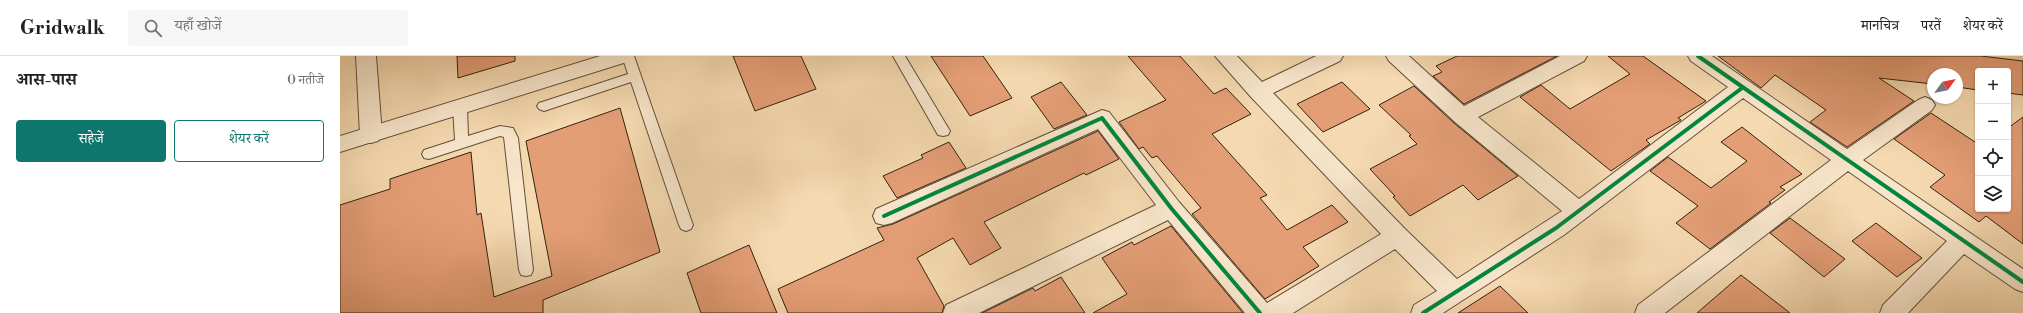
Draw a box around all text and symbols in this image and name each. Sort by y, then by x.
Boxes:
search box [128,10,408,46]
text: Gridwalk [20,16,104,40]
text: यहाँ खोजें [174,16,221,35]
icon: search [142,17,164,39]
text: मानचित्र [1861,17,1899,35]
text: परतें [1921,17,1941,35]
text: शेयर करें [1963,17,2003,35]
north arrow [1927,68,1963,104]
map controls [1975,68,2011,212]
button: + [1975,68,2011,104]
text: आस-पास [16,69,77,91]
text: 0 नतीजे [287,72,324,88]
button: − [1975,104,2011,140]
button: सहेजें [16,120,166,162]
button: शेयर करें [174,120,324,162]
button: locate [1975,140,2011,176]
button: layers [1975,176,2011,212]

